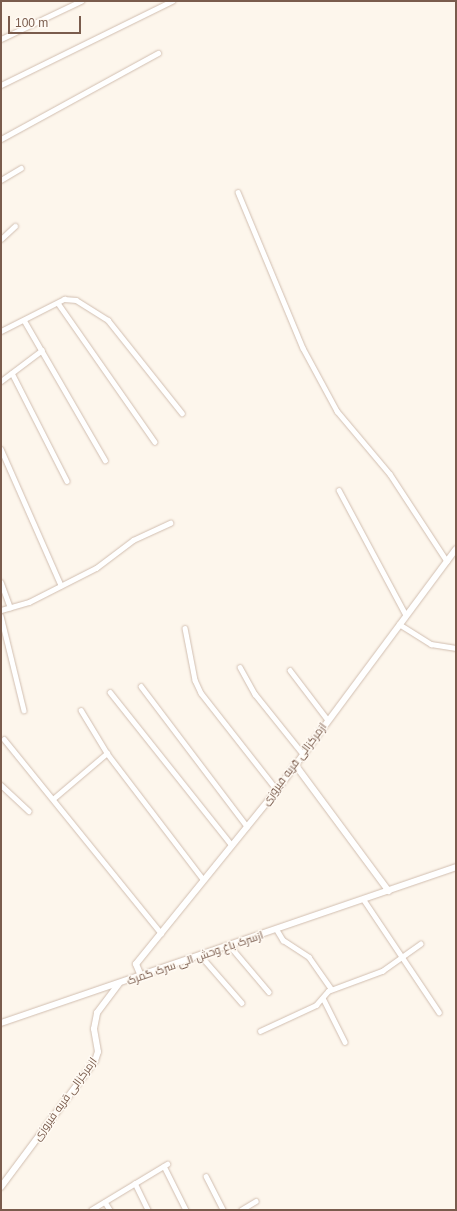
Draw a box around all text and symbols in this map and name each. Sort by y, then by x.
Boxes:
scale bar [10,8,83,34]
text: 100 m [15,16,48,30]
street label: ازمرکزالی قریه فیروزی [259,720,329,808]
street label: ازسرک باغ وحش الی سرک گمرک [125,928,265,988]
street label: ازمرکزالی قریه فیروزی [30,1055,100,1143]

